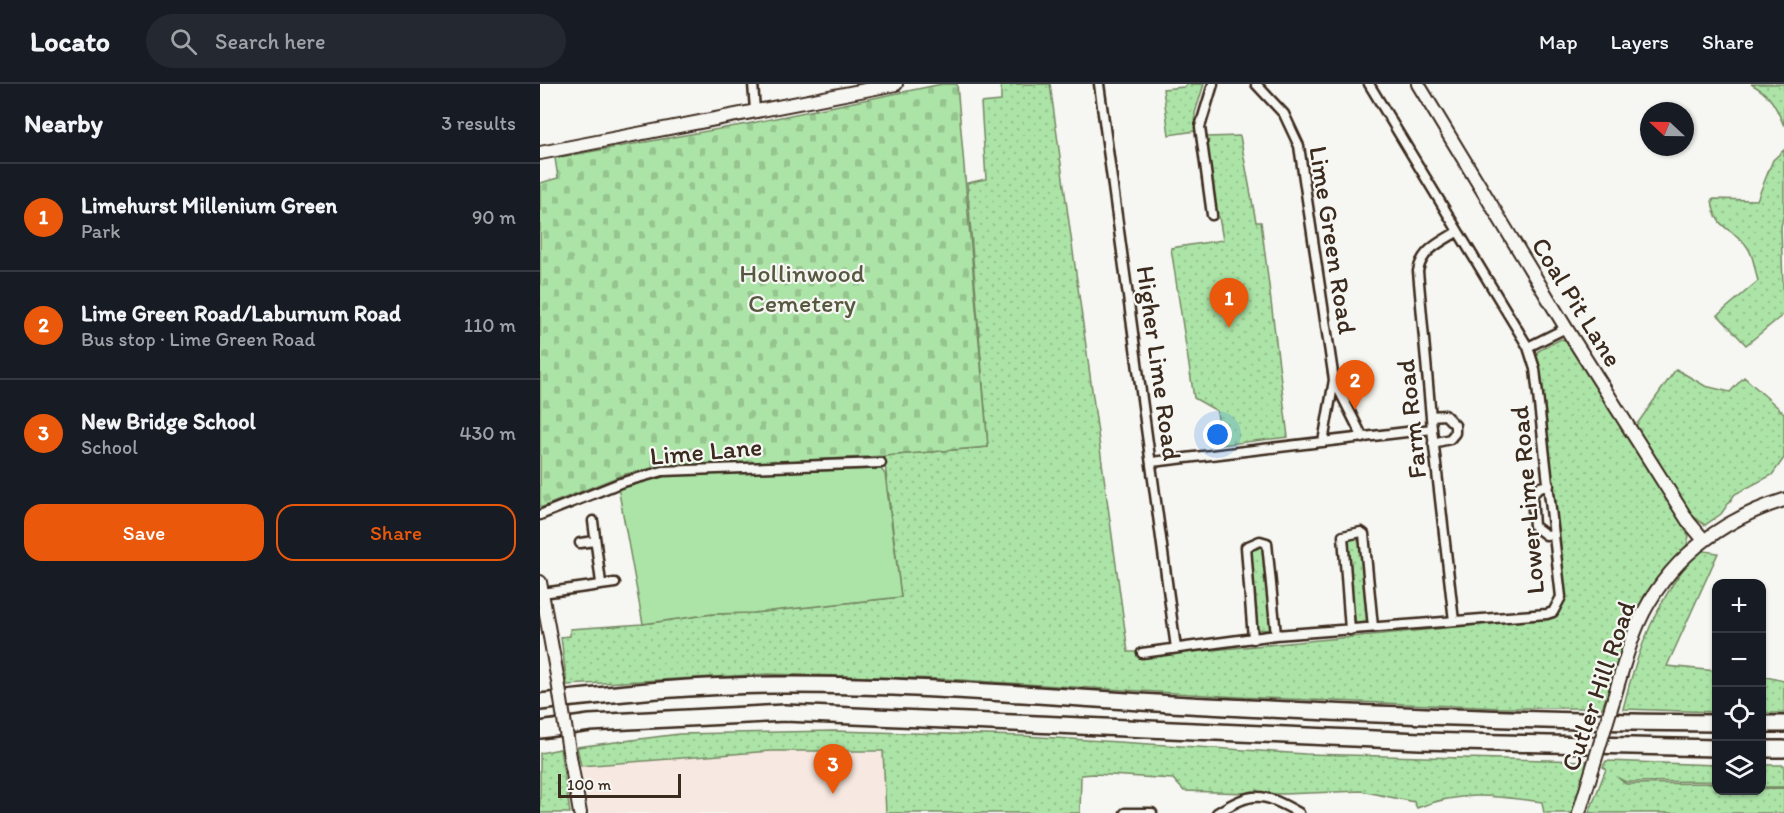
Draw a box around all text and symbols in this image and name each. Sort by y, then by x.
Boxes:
search box [146,14,566,68]
text: Locato [30,24,110,58]
icon: search [167,25,200,58]
text: Search here [215,28,325,55]
text: Map [1539,29,1578,54]
text: Layers [1611,29,1669,54]
text: Share [1702,29,1754,54]
north arrow [1640,102,1694,156]
text: Nearby [24,107,103,139]
text: 3 results [441,111,516,135]
street label: Lime Green Road [1302,144,1364,337]
text: Limehurst Millenium Green [81,192,337,219]
text: 1 [39,205,48,229]
text: 90 m [472,205,516,229]
text: Park [81,219,120,243]
street label: Coal Pit Lane [1525,231,1629,373]
park label: Hollinwood Cemetery [739,257,865,319]
street label: Higher Lime Road [1129,264,1189,463]
pin: 1 [1210,278,1248,328]
text: Lime Green Road/Laburnum Road [81,300,401,327]
text: 2 [38,313,49,337]
text: 110 m [464,313,516,337]
text: Bus stop · Lime Green Road [81,327,316,351]
street label: Farm Road [1389,358,1433,480]
pin: 2 [1336,360,1374,410]
street label: Lower Lime Road [1503,404,1551,596]
text: New Bridge School [81,408,256,435]
your location [1203,420,1232,449]
text: 3 [38,421,49,445]
text: 430 m [459,421,516,445]
street label: Lime Lane [648,430,764,472]
text: School [81,435,138,459]
button: Save [24,504,264,561]
button: Share [276,504,516,561]
map controls [1712,579,1766,795]
button: + [1712,579,1766,633]
street label: Cutler Hill Road [1554,597,1642,775]
button: − [1712,633,1766,687]
button: locate [1712,687,1766,741]
button: layers [1712,741,1766,795]
pin: 3 [814,744,852,794]
scale bar [558,771,681,798]
text: 100 m [567,775,611,794]

